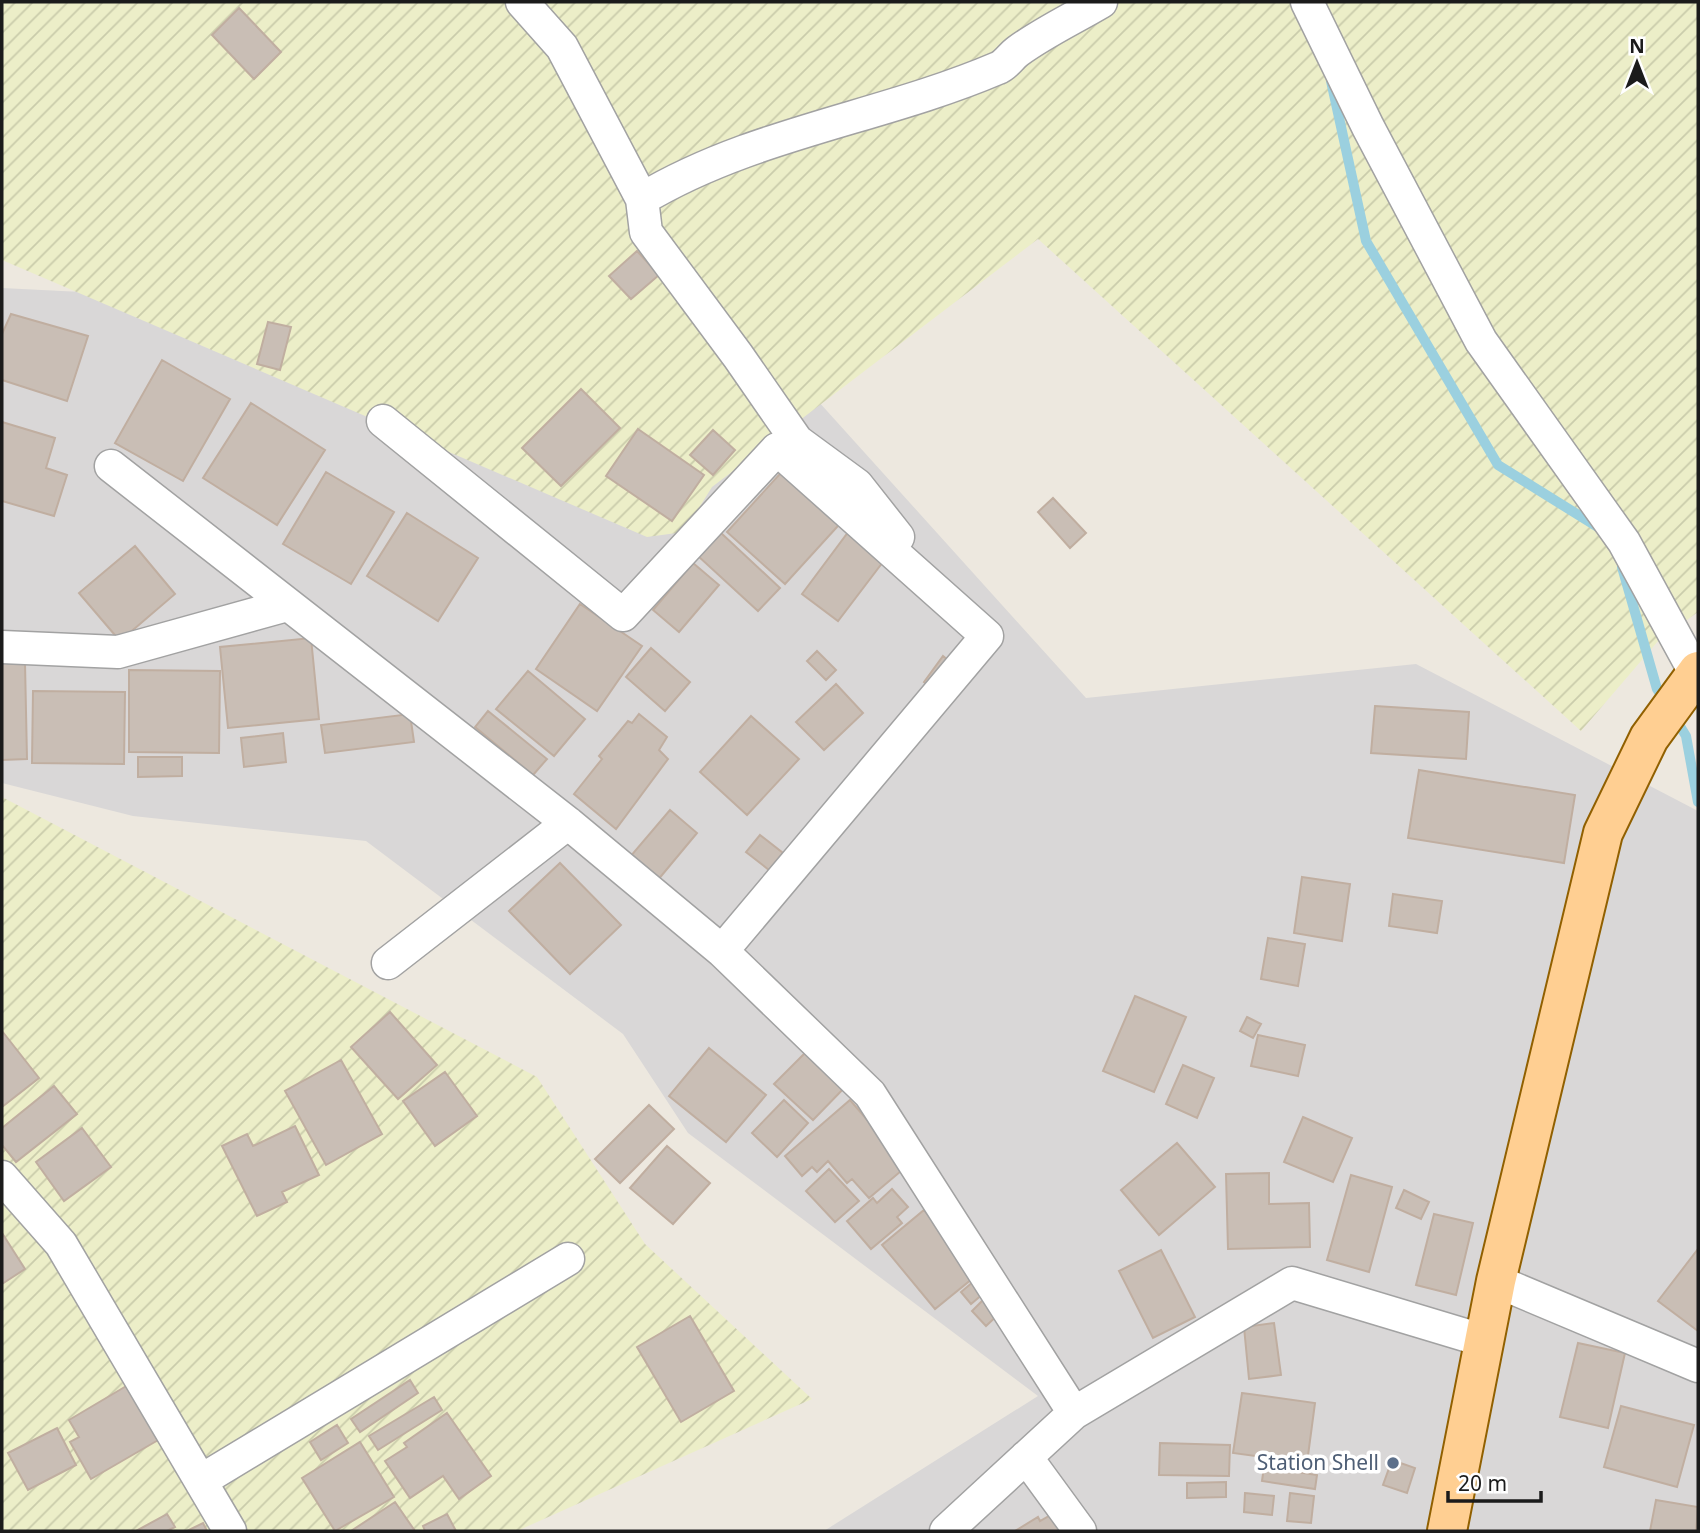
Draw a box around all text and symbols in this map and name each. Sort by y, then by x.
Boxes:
north arrow [1602,28,1672,98]
text: N [1629,33,1645,59]
place label: Station Shell [1257,1448,1379,1476]
marker: Station Shell [1385,1455,1401,1471]
scale bar [1448,1460,1541,1504]
text: 20 m [1458,1469,1507,1497]

